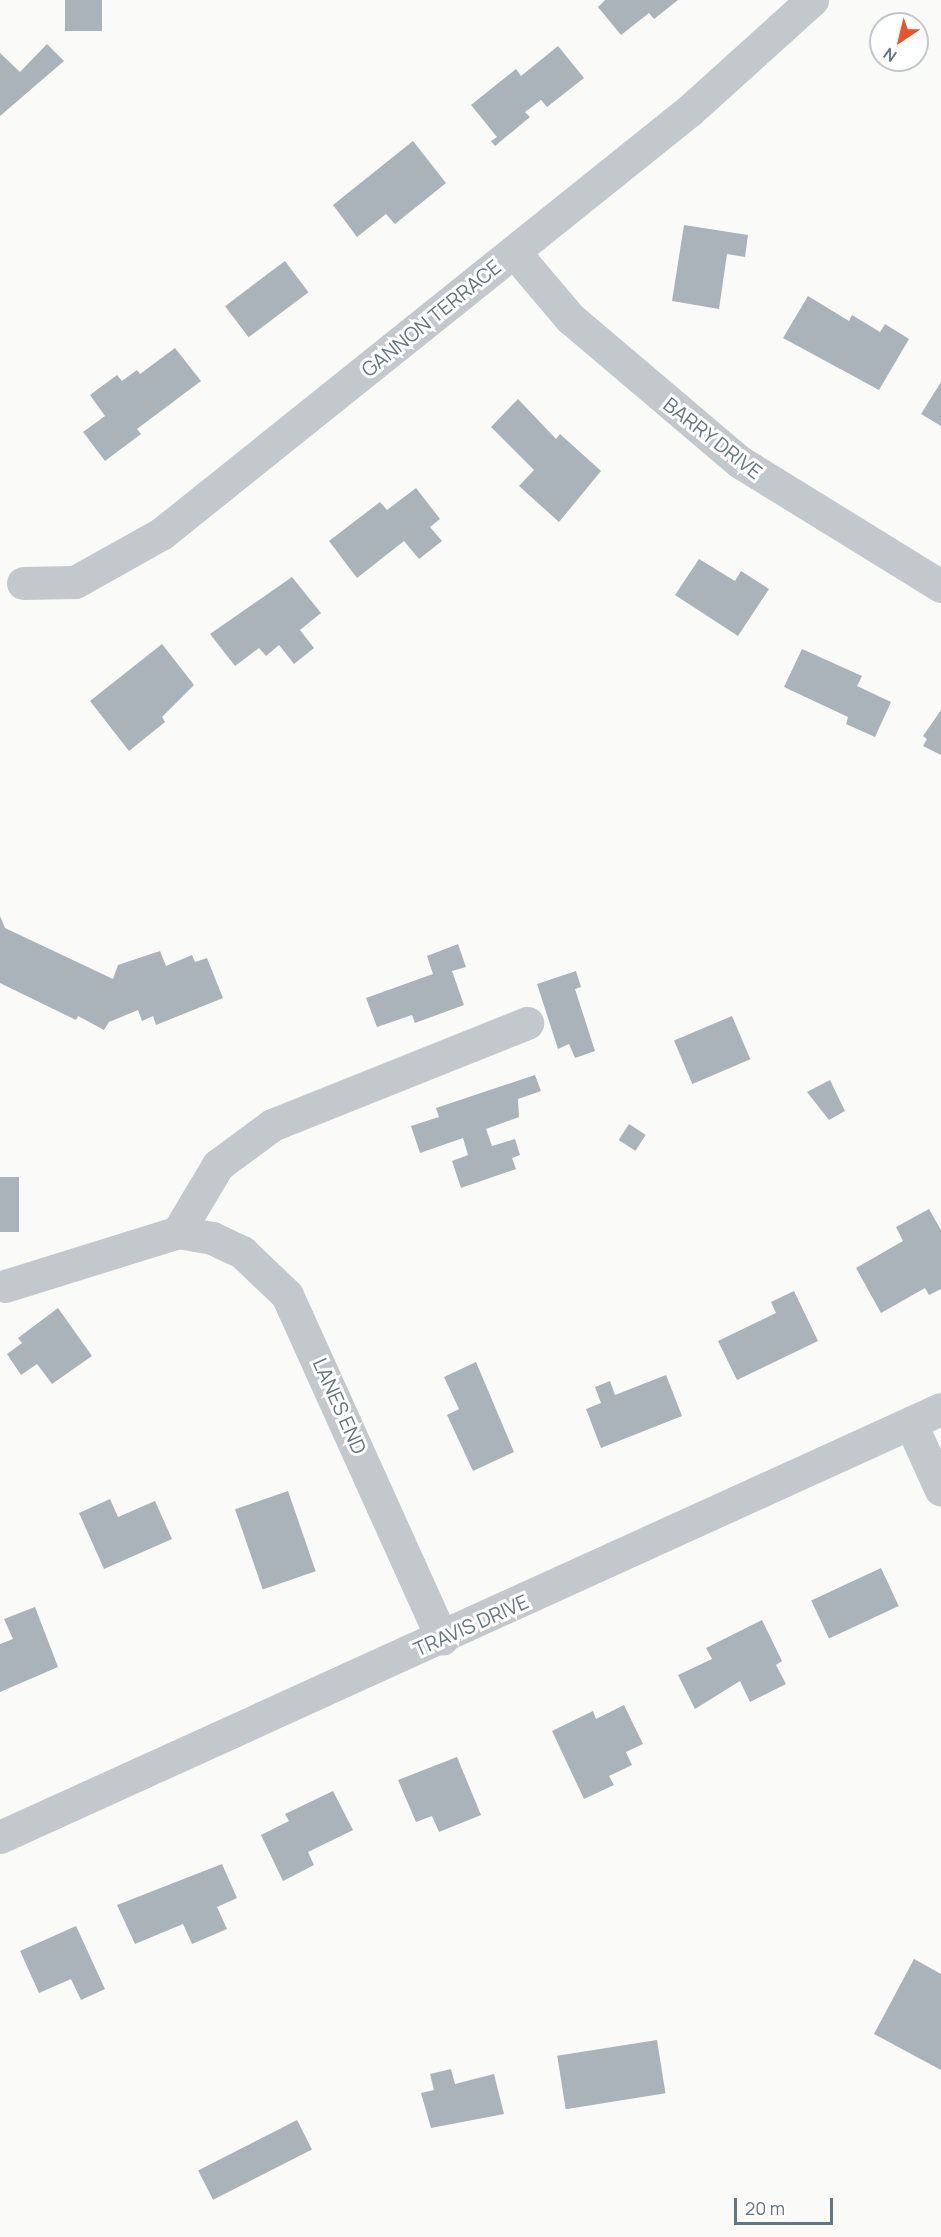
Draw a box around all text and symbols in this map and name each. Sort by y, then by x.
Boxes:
north arrow [869,12,929,72]
text: N [879,43,901,67]
street label: GANNON TERRACE [356,254,506,382]
street label: BARRY DRIVE [659,392,767,484]
street label: LANES END [308,1354,372,1458]
street label: TRAVIS DRIVE [410,1589,532,1661]
scale bar [737,2186,836,2224]
text: 20 m [745,2196,785,2220]

